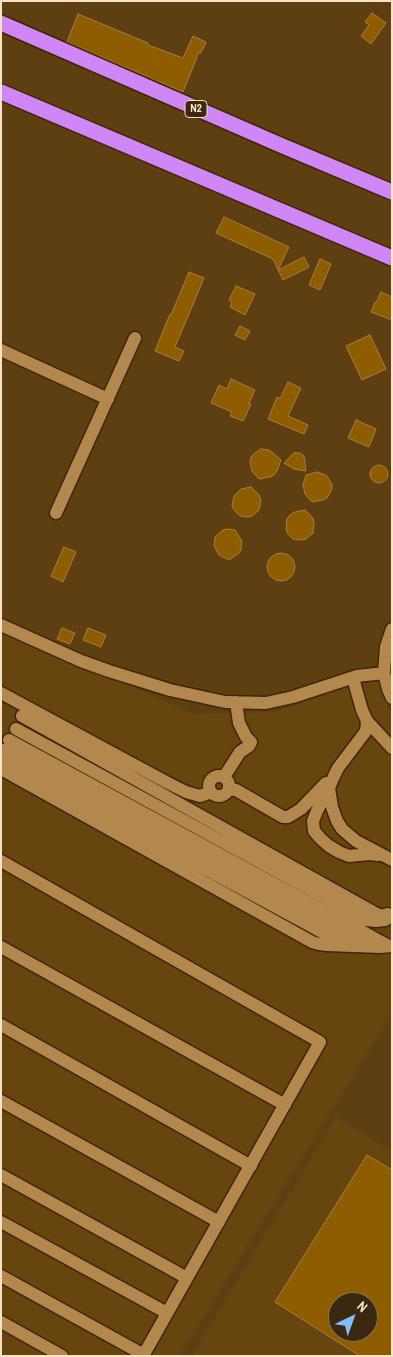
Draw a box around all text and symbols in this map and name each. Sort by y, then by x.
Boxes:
road number: N2 [185,100,207,118]
north arrow [328,1292,378,1342]
text: N [353,1297,371,1316]

